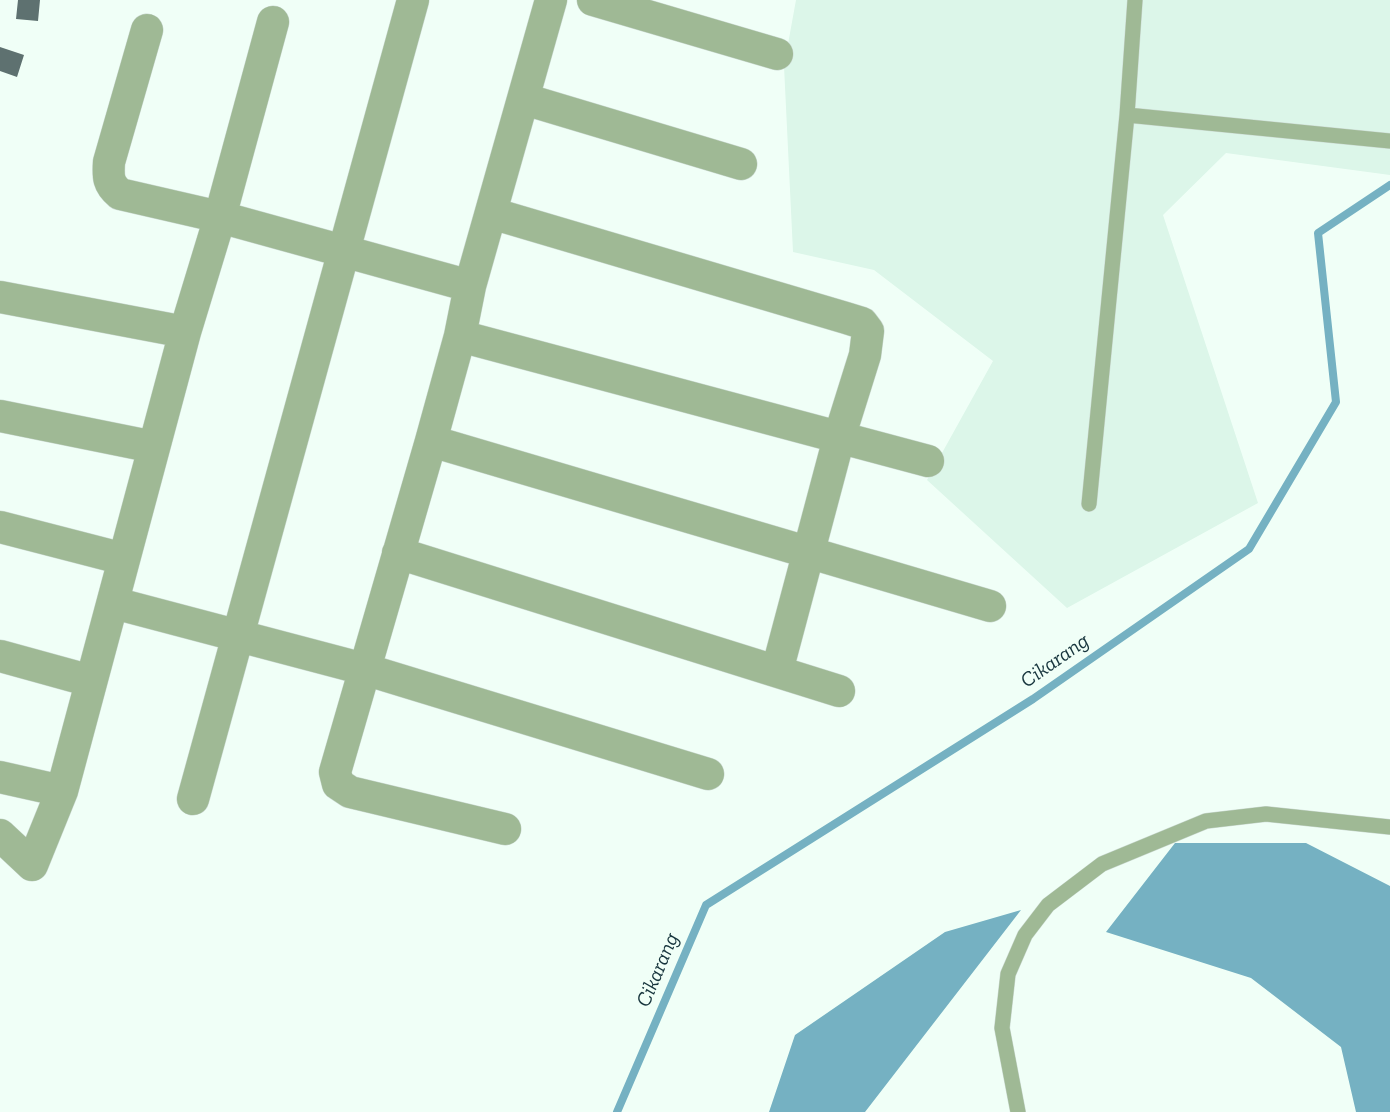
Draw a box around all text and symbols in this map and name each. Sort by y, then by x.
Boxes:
water label: Cikarang [1016,628,1094,694]
water label: Cikarang [631,929,685,1011]

